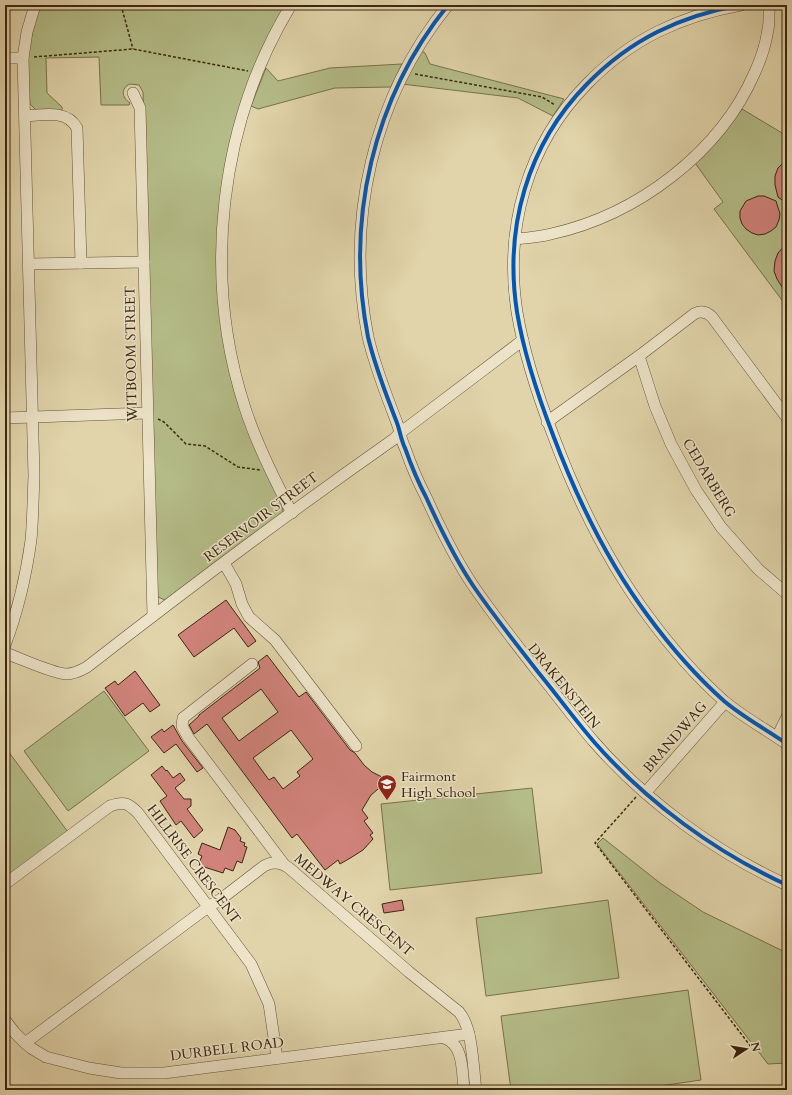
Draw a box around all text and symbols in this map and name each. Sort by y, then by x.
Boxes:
street label: WITBOOM STREET [120,286,142,423]
street label: CEDARBERG [678,435,740,521]
street label: RESERVOIR STREET [200,468,322,566]
street label: DRAKENSTEIN [524,639,604,733]
street label: BRANDWAG [639,697,711,777]
place label: Fairmont High School [401,767,476,802]
school or university icon: Fairmont High School [376,773,398,801]
street label: HILLRISE CRESCENT [143,800,245,928]
street label: MEDWAY CRESCENT [290,849,418,961]
north arrow [726,1029,766,1069]
street label: DURBELL ROAD [169,1033,285,1065]
text: N [747,1041,764,1054]

